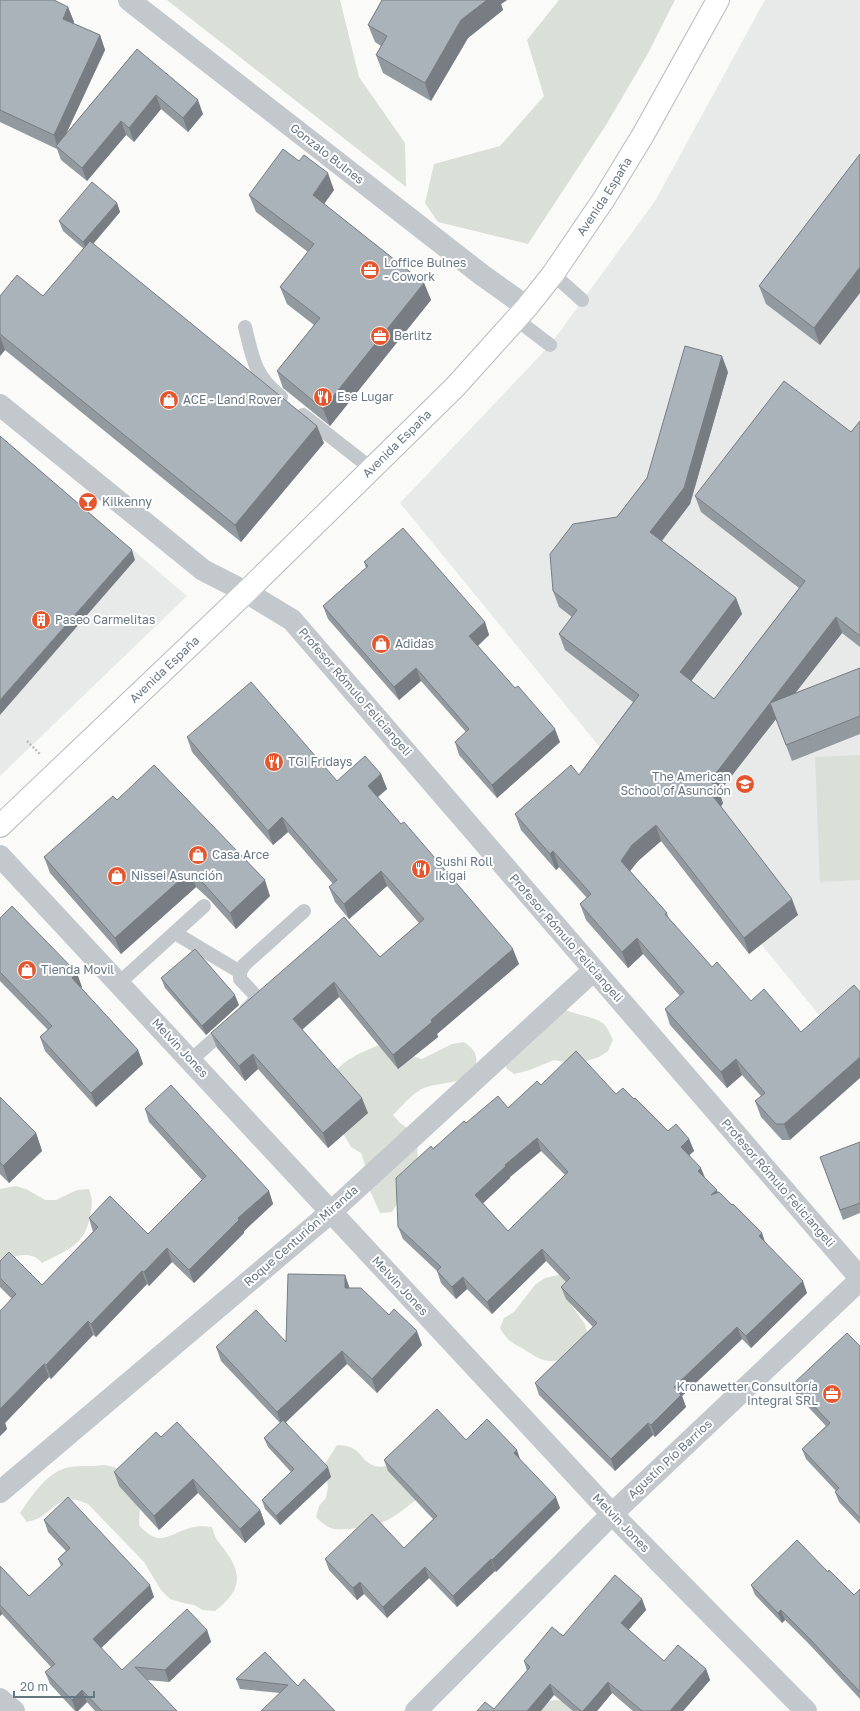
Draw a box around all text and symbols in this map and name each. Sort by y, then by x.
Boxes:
street label: Gonzalo Bulnes [287,120,367,187]
street label: Avenida España [573,154,635,238]
place label: Loffice Bulnes - Cowork [384,255,466,284]
office icon: Loffice Bulnes - Cowork [359,259,381,281]
office icon: Berlitz [369,325,391,347]
place label: Berlitz [394,328,432,343]
restaurant icon: Ese Lugar [312,386,334,408]
shop icon: ACE - Land Rover [158,389,180,411]
place label: Ese Lugar [337,389,394,404]
place label: ACE - Land Rover [183,392,282,407]
street label: Avenida España [359,406,434,481]
bar icon: Kilkenny [77,491,99,513]
place label: Kilkenny [102,494,152,509]
building icon: Paseo Carmelitas [30,609,52,631]
place label: Paseo Carmelitas [55,612,155,627]
street label: Profesor Rómulo Feliciangeli [295,624,415,759]
street label: Avenida España [126,633,202,706]
shop icon: Adidas [370,633,392,655]
place label: Adidas [395,636,434,651]
restaurant icon: TGI Fridays [263,751,285,773]
place label: TGI Fridays [288,754,352,769]
place label: The American School of Asunción [620,769,731,798]
school or university icon: The American School of Asunción [734,773,756,795]
shop icon: Casa Arce [187,844,209,866]
place label: Casa Arce [212,847,269,862]
place label: Sushi Roll Ikigai [435,854,493,883]
restaurant icon: Sushi Roll Ikigai [410,858,432,880]
shop icon: Nissei Asunción [106,865,128,887]
place label: Nissei Asunción [131,868,223,883]
street label: Profesor Rómulo Feliciangeli [506,870,626,1005]
shop icon: Tienda Movil [16,959,38,981]
place label: Tienda Movil [41,962,114,977]
street label: Melvin Jones [149,1015,212,1080]
street label: Profesor Rómulo Feliciangeli [718,1115,838,1250]
street label: Roque Centurión Miranda [241,1182,361,1289]
street label: Melvin Jones [369,1253,432,1318]
place label: Kronawetter Consultoría Integral SRL [677,1379,818,1408]
office icon: Kronawetter Consultoría Integral SRL [821,1383,843,1405]
street label: Agustín Pío Barrios [624,1416,715,1501]
street label: Melvin Jones [590,1490,653,1555]
scale bar [14,1673,94,1699]
text: 20 m [20,1679,48,1694]

